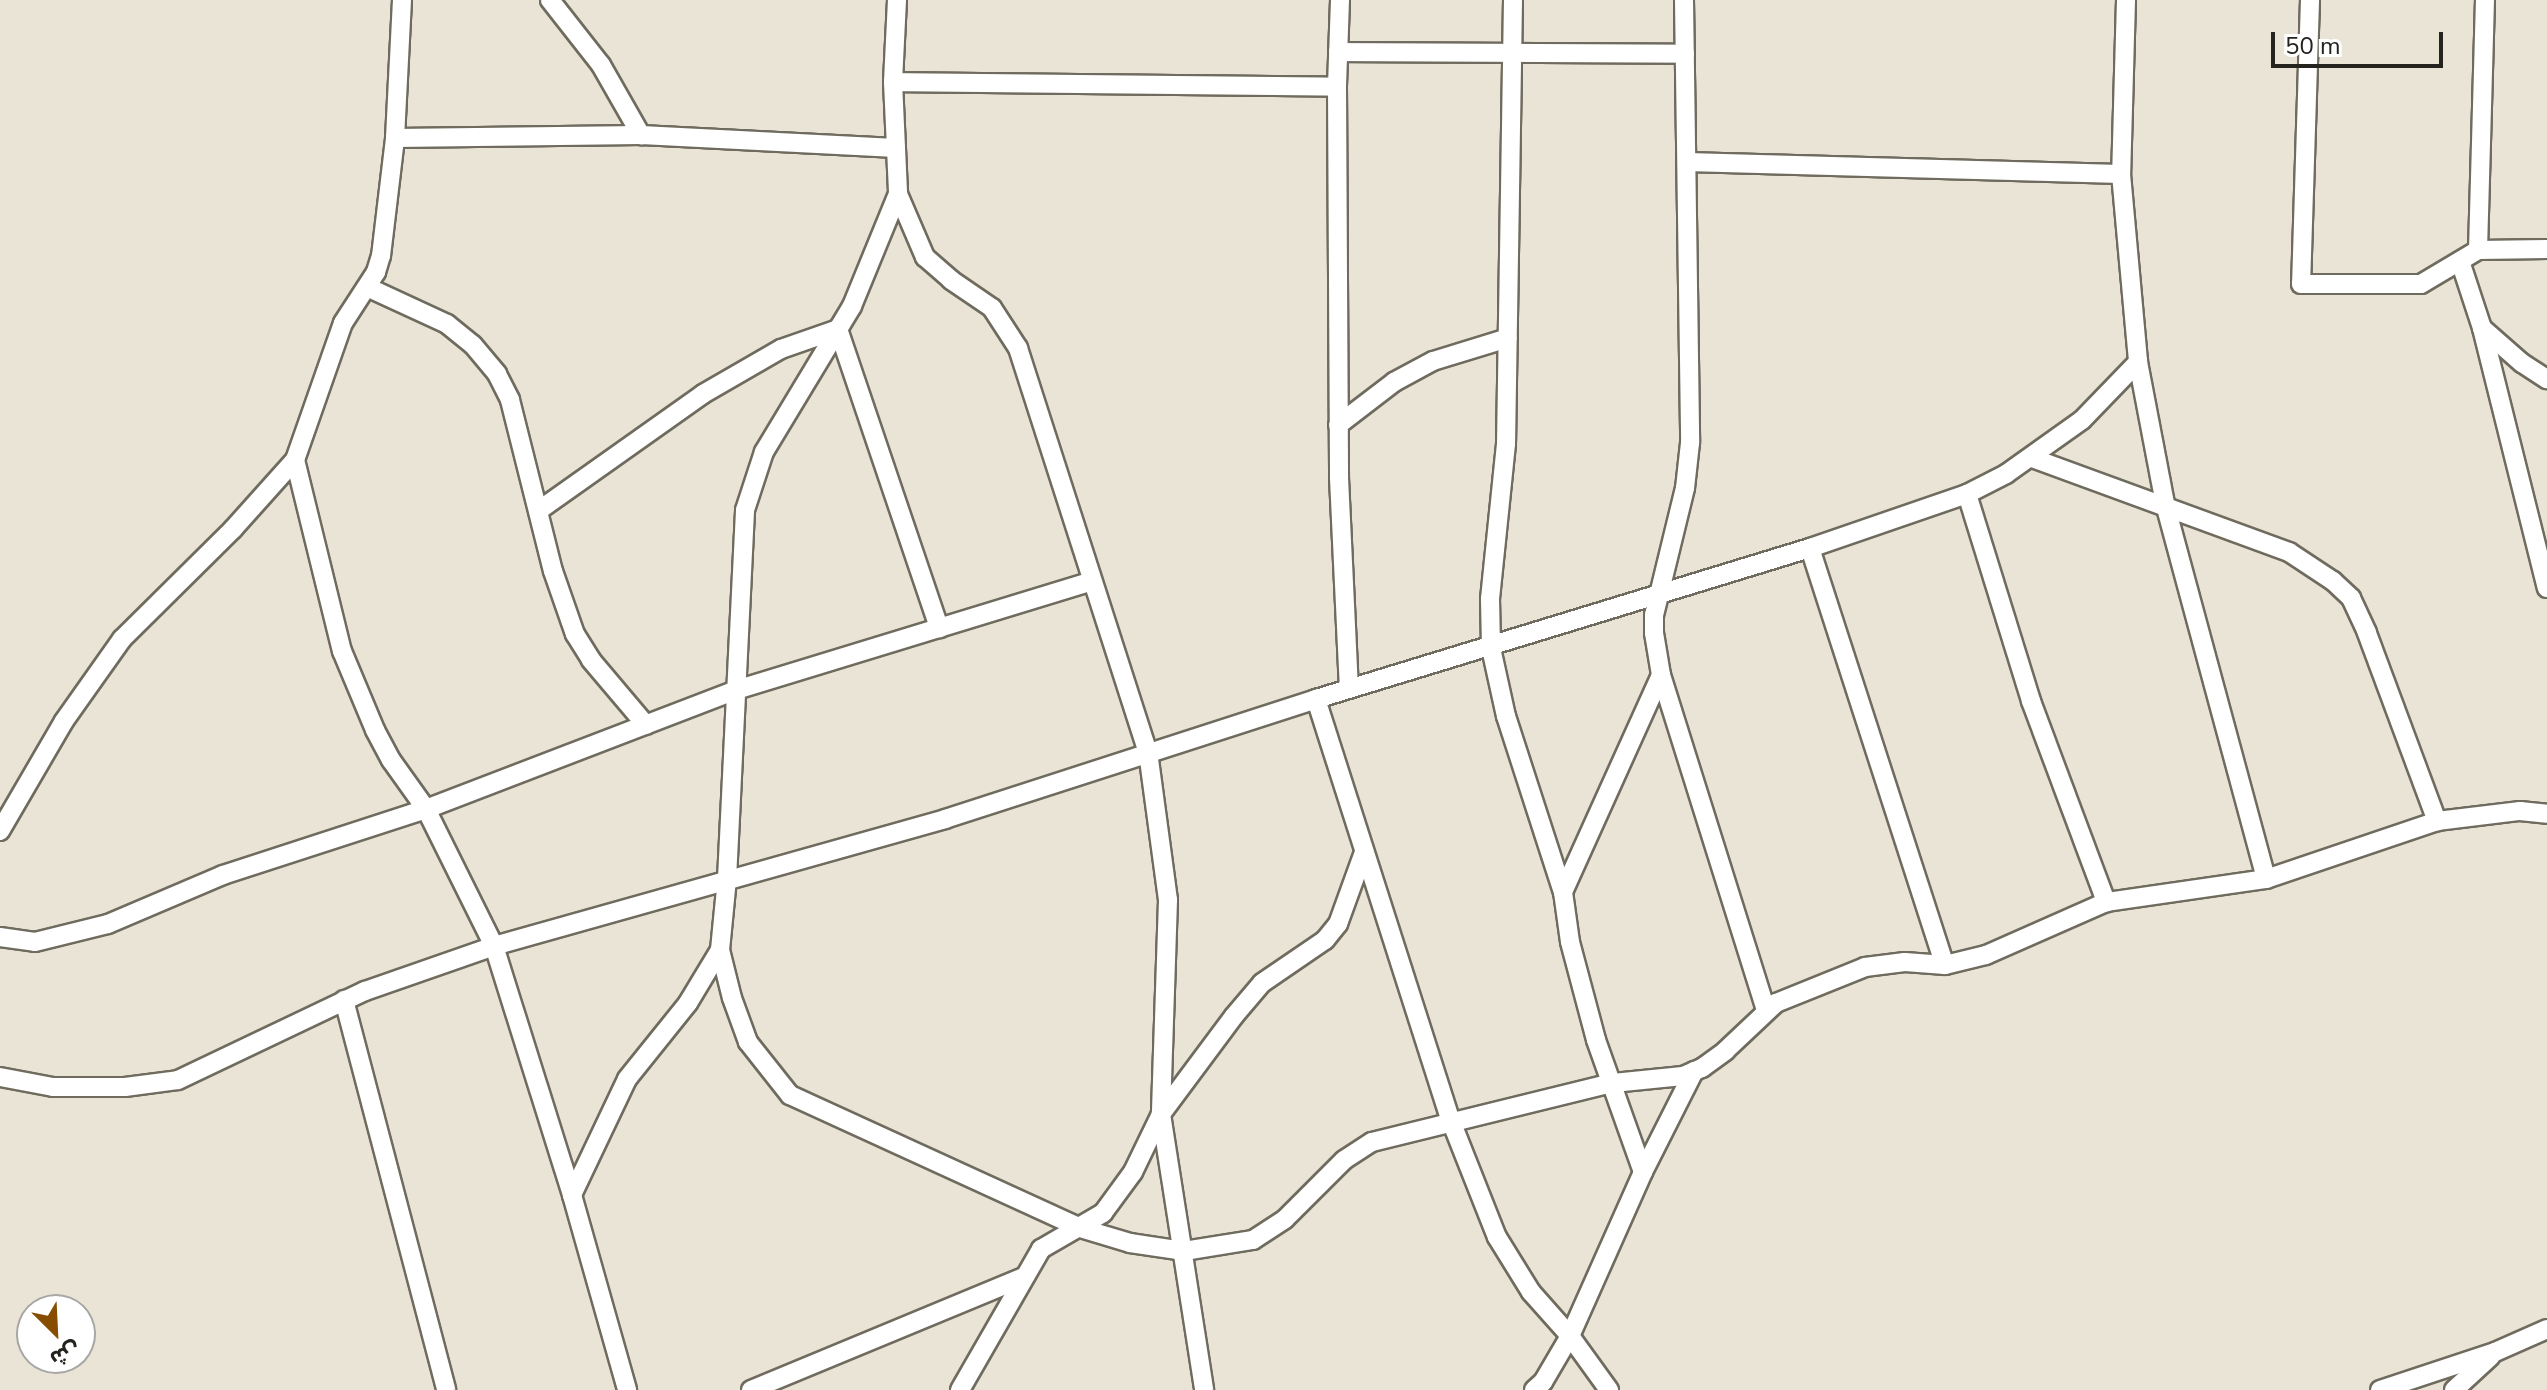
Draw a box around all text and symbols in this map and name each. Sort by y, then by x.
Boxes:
scale bar [2275,16,2447,66]
text: 50 m [2285,30,2341,62]
north arrow [16,1294,96,1374]
text: ش [45,1334,85,1374]

